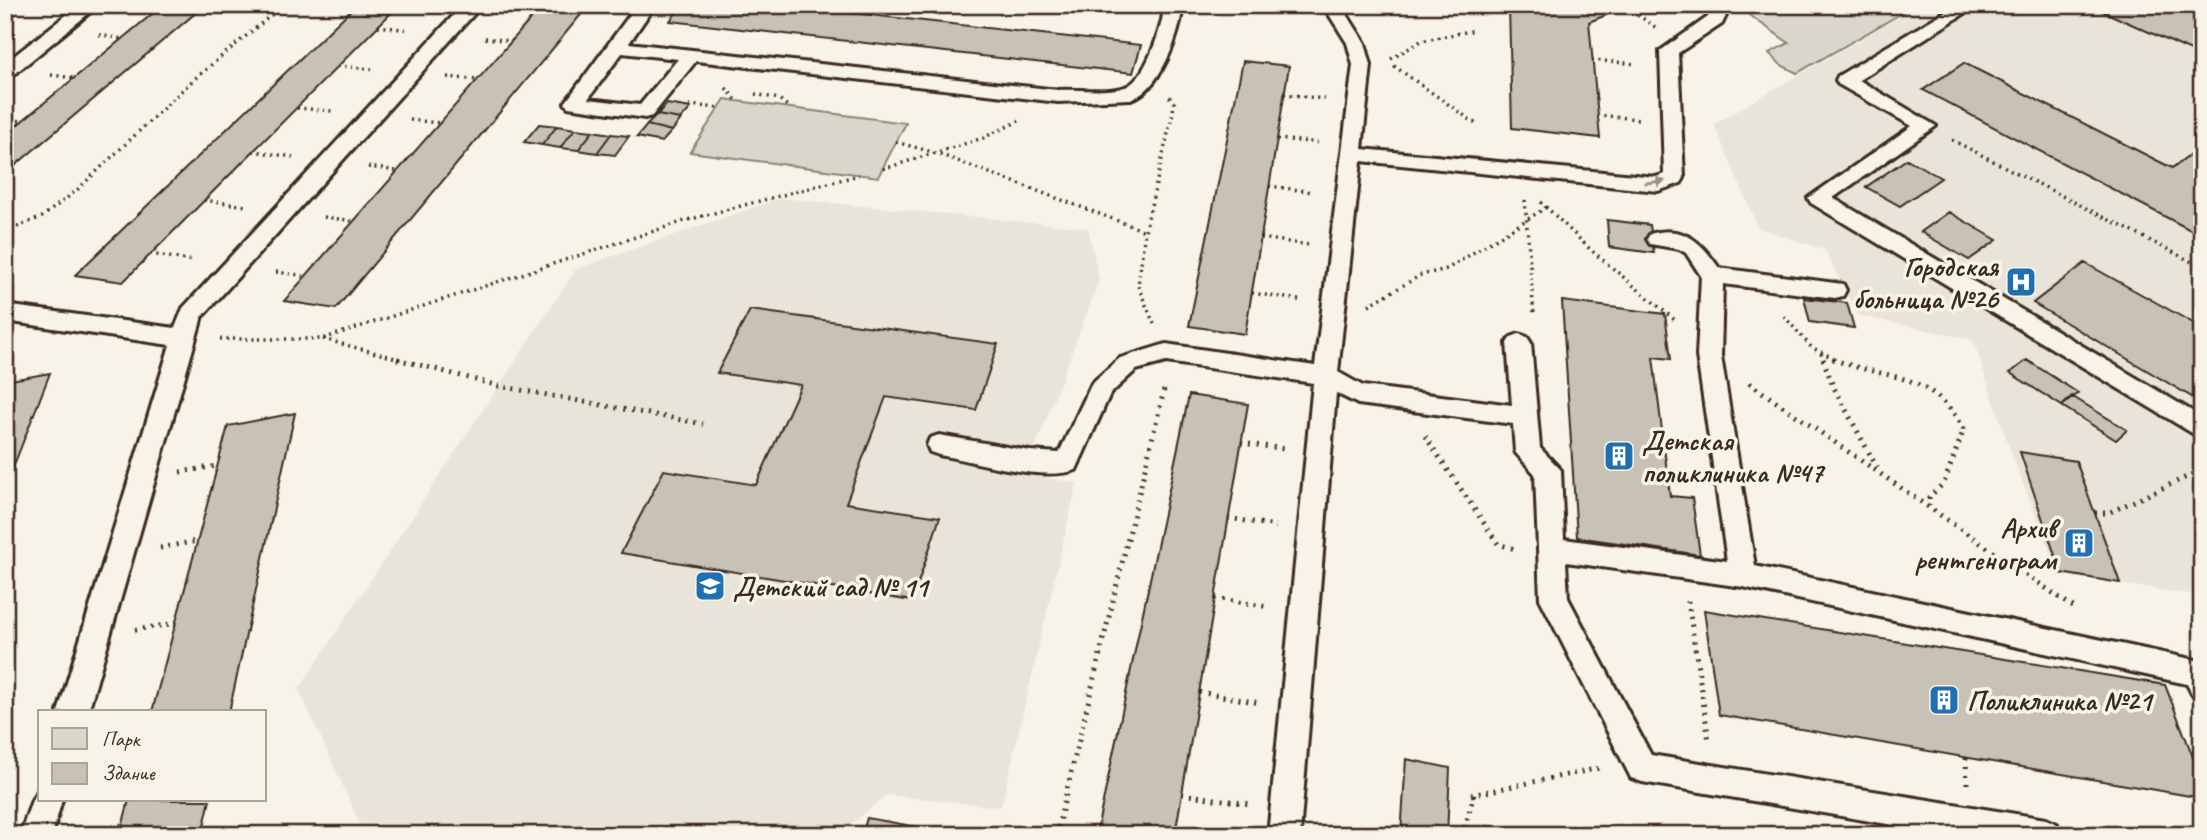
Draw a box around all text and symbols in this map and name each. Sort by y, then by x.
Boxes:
one-way arrow [1644,176,1666,187]
place label: Городская больница №26 [1853,249,2000,316]
hospital icon: Городская больница №26 [2004,265,2038,299]
place label: Детская поликлиника №47 [1642,423,1825,490]
building icon: Детская поликлиника №47 [1602,439,1636,473]
place label: Архив рентгенограм [1915,510,2061,577]
building icon: Архив рентгенограм [2062,526,2096,560]
school or university icon: Детский сад № 11 [693,569,727,603]
place label: Детский сад № 11 [733,569,931,604]
building icon: Поликлиника №21 [1927,683,1961,717]
place label: Поликлиника №21 [1967,683,2155,718]
legend [38,710,266,802]
text: Парк [102,726,142,752]
text: Здание [102,760,156,786]

